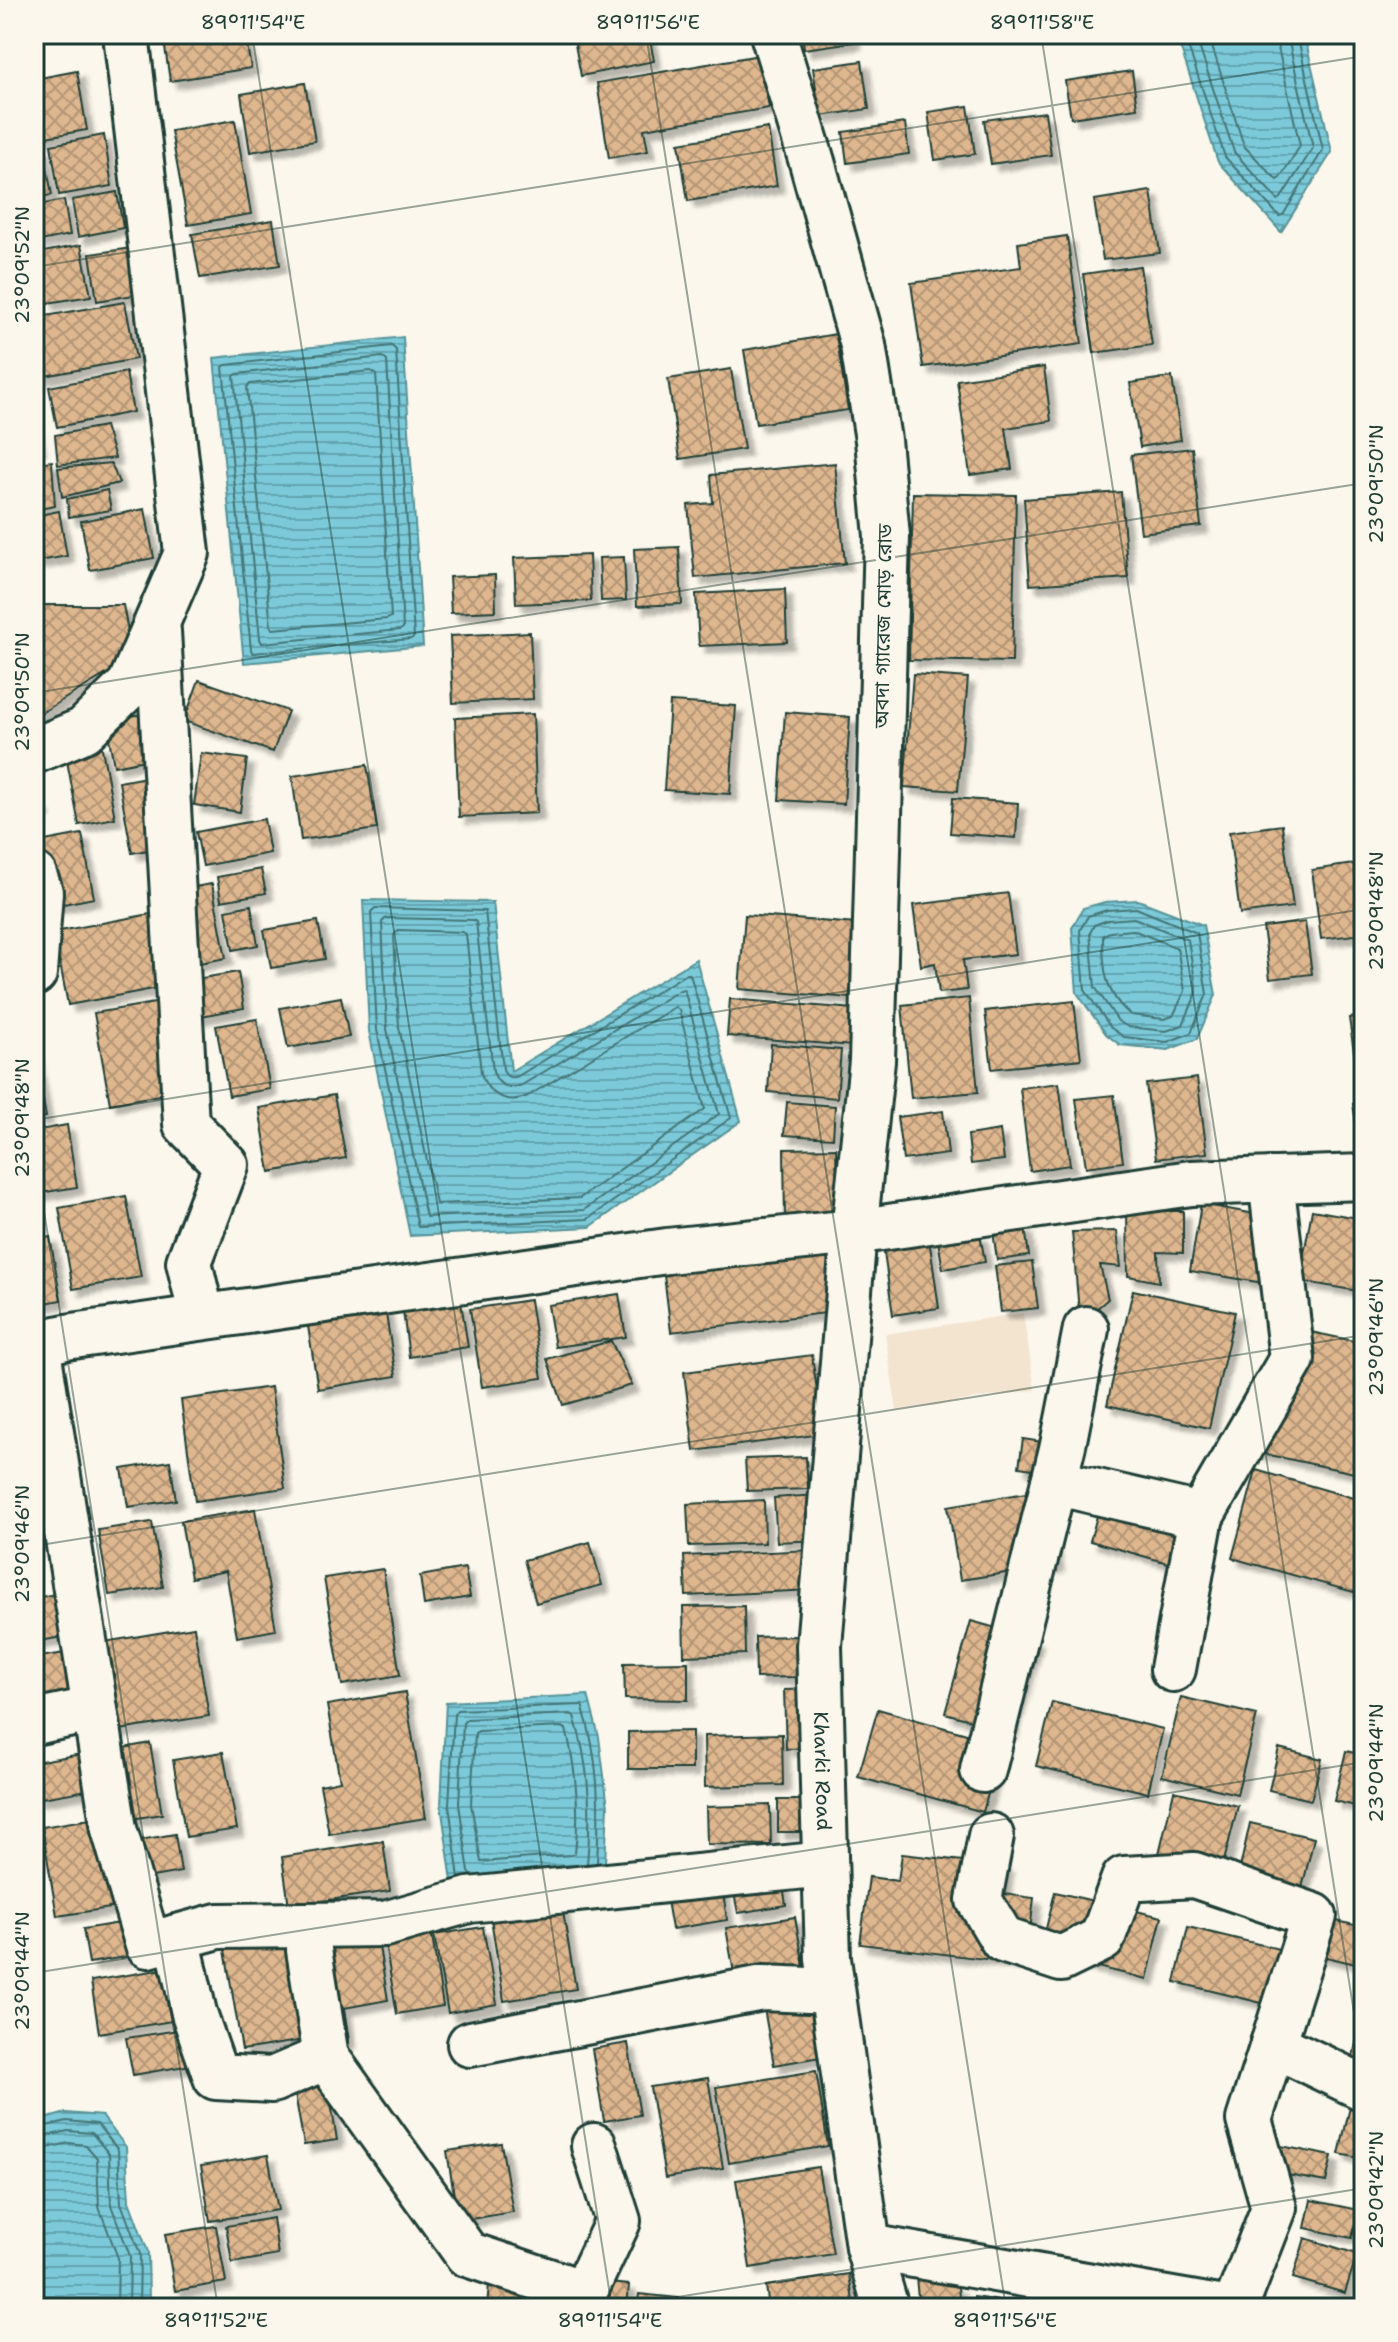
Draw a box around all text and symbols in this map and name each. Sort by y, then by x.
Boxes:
text: 89°11'54"E [201,9,305,35]
text: 89°11'56"E [596,9,700,35]
text: 89°11'58"E [990,9,1094,35]
text: 23°09'52"N [9,206,35,324]
text: 23°09'50"N [1363,424,1389,544]
street label: অবদা গ্যারেজ মোড় রোড [868,523,898,729]
text: 23°09'50"N [9,632,35,752]
text: 23°09'48"N [1363,851,1389,971]
text: 23°09'48"N [9,1058,35,1178]
text: 23°09'46"N [1363,1278,1389,1396]
text: 23°09'46"N [9,1485,35,1603]
text: 23°09'44"N [1363,1703,1389,1823]
street label: Kharki Road [808,1711,837,1831]
text: 23°09'44"N [9,1911,35,2031]
text: 23°09'42"N [1363,2131,1389,2249]
text: 89°11'52"E [164,2307,268,2333]
text: 89°11'54"E [558,2307,662,2333]
text: 89°11'56"E [953,2307,1057,2333]

